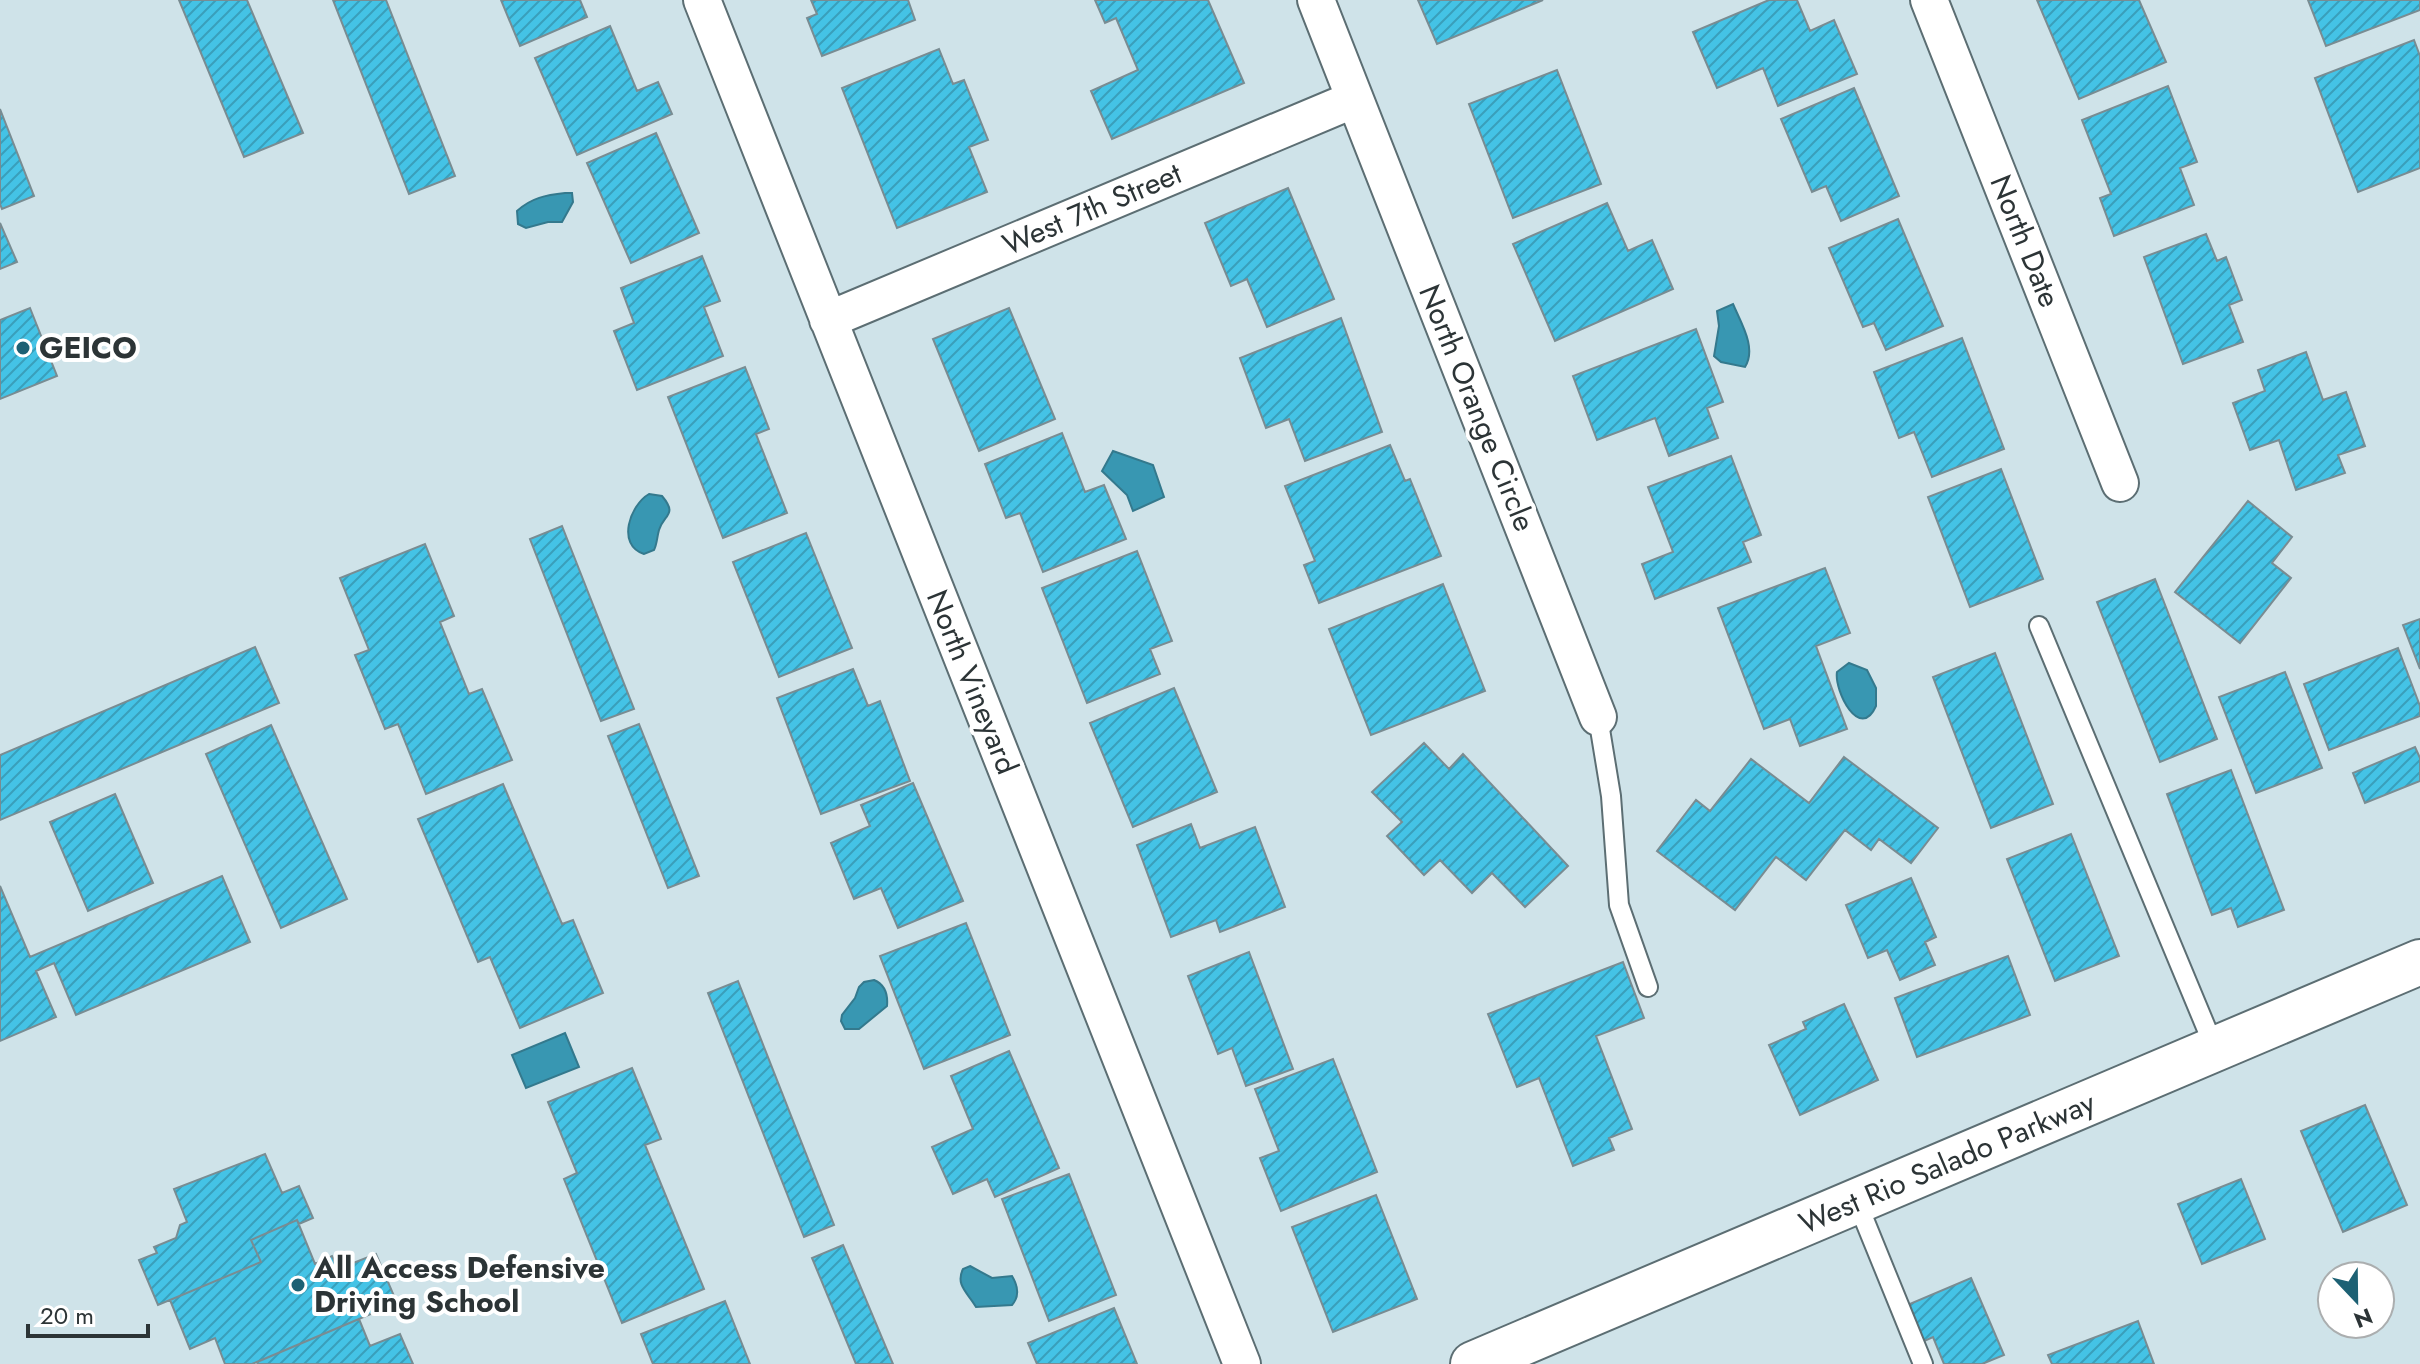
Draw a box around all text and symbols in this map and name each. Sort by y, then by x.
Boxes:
street label: West 7th Street [996,151,1189,266]
street label: North Date [1979,168,2072,313]
street label: North Orange Circle [1408,278,1547,538]
place label: GEICO [39,326,137,369]
marker: GEICO [14,339,32,357]
street label: North Vineyard [916,583,1029,780]
street label: West Rio Salado Parkway [1792,1080,2102,1244]
place label: All Access Defensive Driving School [313,1246,605,1323]
north arrow [2316,1260,2396,1340]
marker: All Access Defensive Driving School [289,1276,307,1294]
scale bar [28,1288,148,1338]
text: 20 m [40,1298,94,1333]
text: N [2349,1300,2378,1337]

